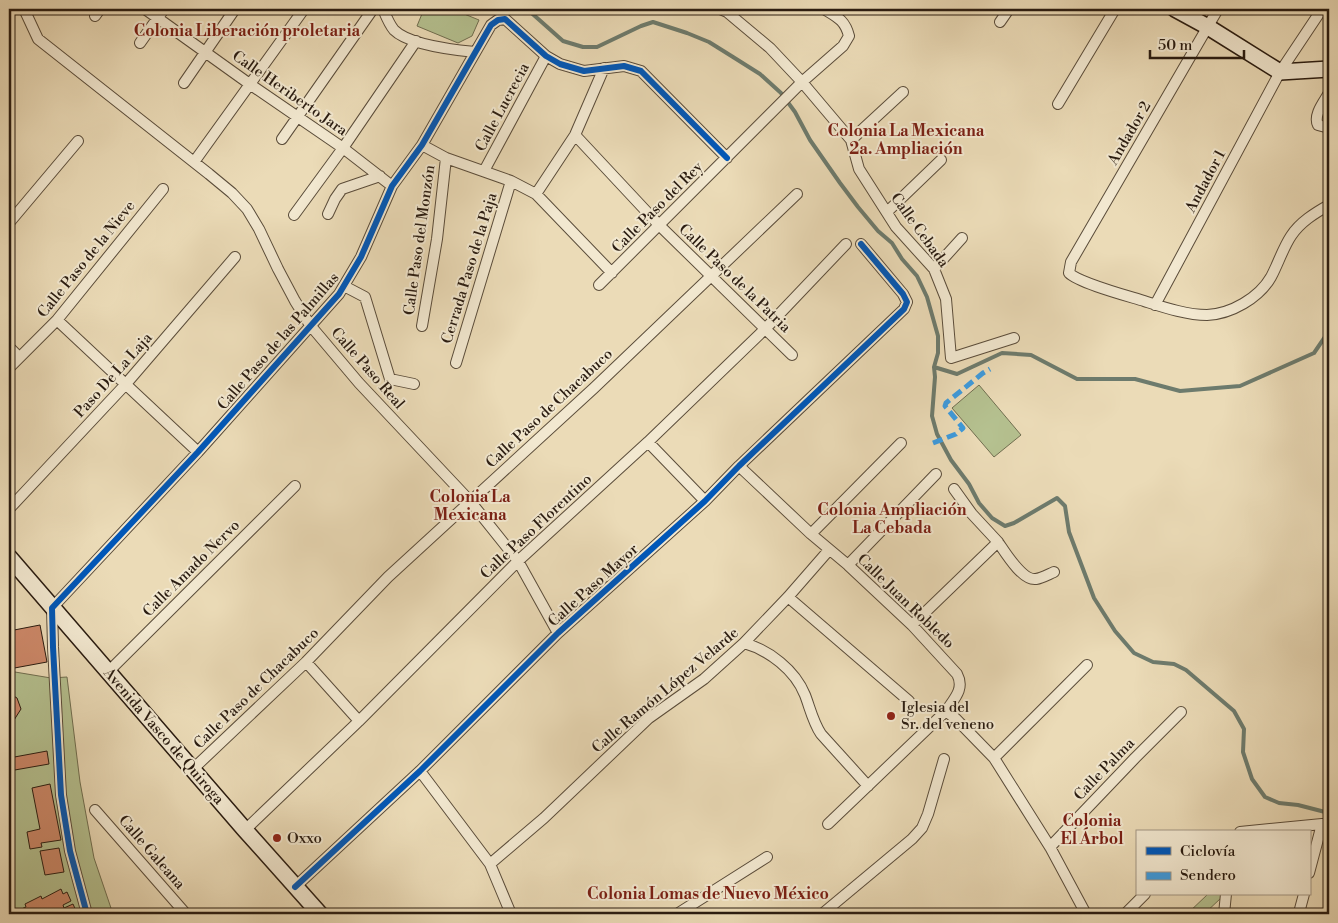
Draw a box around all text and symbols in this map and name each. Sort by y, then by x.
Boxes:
district label: Colonia Liberación proletaria [134,21,361,41]
scale bar [1150,28,1244,60]
text: 50 m [1158,36,1192,55]
street label: Calle Heriberto Jara [228,47,351,141]
street label: Calle Lucrecia [471,59,534,155]
street label: Andador 2 [1103,98,1155,169]
district label: Colonia La Mexicana 2a. Ampliación [828,121,985,159]
street label: Andador 1 [1181,146,1230,217]
street label: Calle Paso del Rey [608,157,707,257]
street label: Calle Paso del Monzón [400,164,439,316]
street label: Calle Cebada [886,189,953,272]
street label: Cerrada Paso de la Paja [437,190,502,346]
street label: Calle Paso de la Nieve [33,197,140,322]
street label: Calle Paso de la Patria [675,220,795,337]
street label: Calle Paso de las Palmillas [213,269,343,414]
street label: Calle Paso Real [327,323,409,414]
street label: Paso De La Laja [70,329,157,422]
street label: Calle Paso de Chacabuco [482,345,617,472]
street label: Calle Paso Florentino [477,470,596,583]
district label: Colonia La Mexicana [429,487,511,525]
district label: Colonia Ampliación La Cebada [817,500,967,538]
street label: Calle Amado Nervo [139,516,244,621]
street label: Calle Paso Mayor [544,539,643,631]
street label: Calle Juan Robledo [853,550,958,653]
street label: Calle Ramón López Velarde [588,623,743,757]
street label: Calle Paso de Chacabuco [190,624,323,753]
street label: Avenida Vasco de Quiroga [98,663,228,809]
place label: Iglesia del Sr. del veneno [901,698,994,734]
marker: Iglesia del Sr. del veneno [885,710,897,722]
street label: Calle Palma [1070,734,1139,805]
street label: Calle Galeana [114,811,189,894]
district label: Colonia El Árbol [1061,811,1124,849]
place label: Oxxo [287,829,322,848]
legend [1136,830,1310,896]
marker: Oxxo [271,832,283,844]
text: Ciclovía [1180,842,1236,861]
text: Sendero [1180,866,1236,885]
district label: Colonia Lomas de Nuevo México [587,884,829,904]

